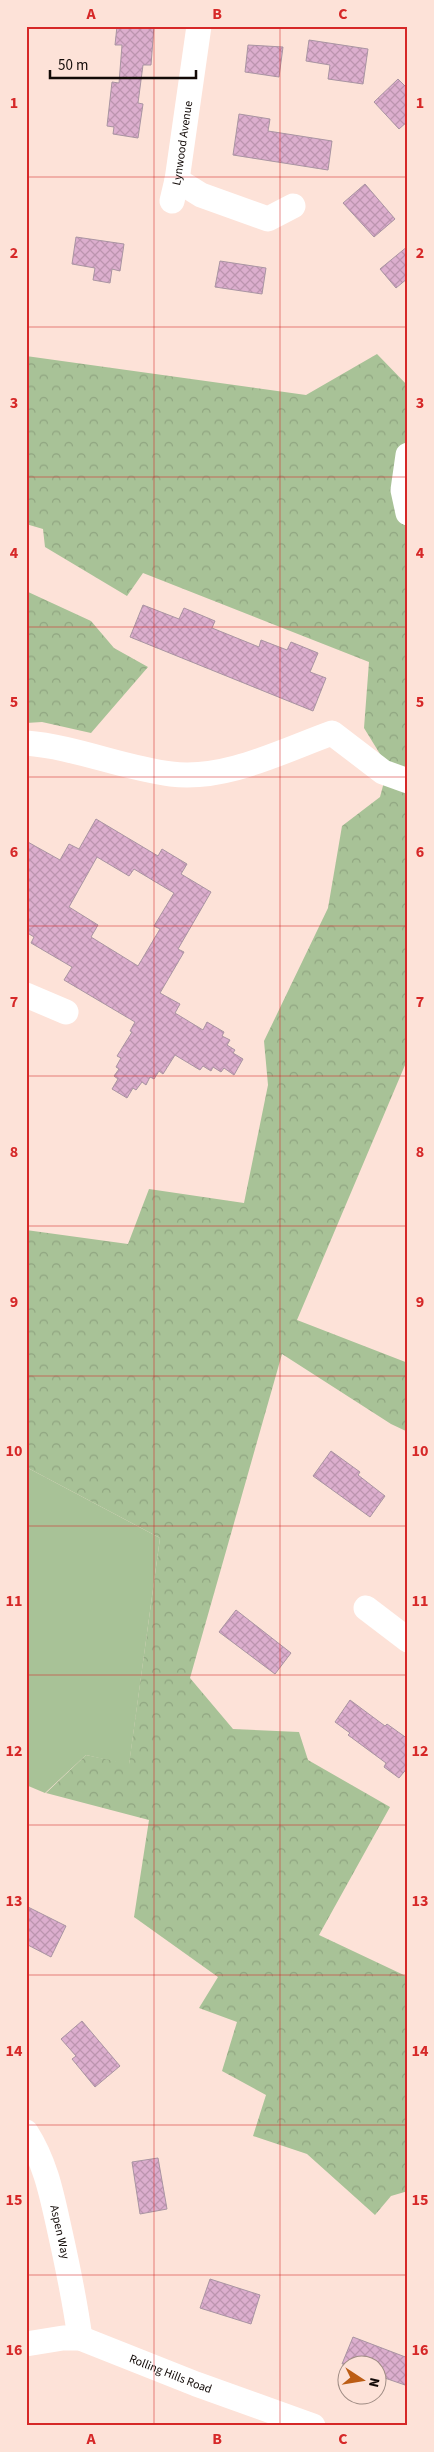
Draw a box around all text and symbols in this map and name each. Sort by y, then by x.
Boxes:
text: A [85,3,96,25]
text: B [212,3,222,25]
text: C [338,3,348,25]
scale bar [50,48,196,80]
text: 50 m [58,55,88,76]
text: 1 [10,92,18,114]
text: 1 [416,92,424,114]
street label: Lynwood Avenue [168,100,197,187]
text: 2 [10,242,18,264]
text: 2 [416,242,424,264]
text: 3 [10,392,18,414]
text: 3 [416,392,424,414]
text: 4 [10,542,19,564]
text: 4 [416,542,425,564]
text: 5 [10,691,18,713]
text: 5 [416,691,424,713]
text: 6 [10,841,18,863]
text: 6 [416,841,424,863]
text: 7 [10,991,18,1013]
text: 7 [416,991,424,1013]
text: 8 [10,1141,18,1163]
text: 8 [416,1141,424,1163]
text: 9 [10,1291,18,1313]
text: 9 [416,1291,424,1313]
text: 10 [6,1440,22,1462]
text: 10 [412,1440,428,1462]
text: 11 [6,1590,22,1612]
text: 11 [412,1590,428,1612]
text: 12 [6,1740,22,1762]
text: 12 [412,1740,428,1762]
text: 13 [6,1890,22,1912]
text: 13 [412,1890,428,1912]
text: 14 [6,2040,23,2062]
text: 14 [412,2040,429,2062]
text: 15 [6,2189,22,2211]
text: 15 [412,2189,428,2211]
street label: Aspen Way [45,2203,74,2261]
text: 16 [6,2339,22,2361]
text: 16 [412,2339,428,2361]
street label: Rolling Hills Road [127,2350,214,2398]
north arrow [336,2354,386,2404]
text: N [363,2376,384,2389]
text: A [85,2428,96,2450]
text: B [212,2428,222,2450]
text: C [338,2428,348,2450]

